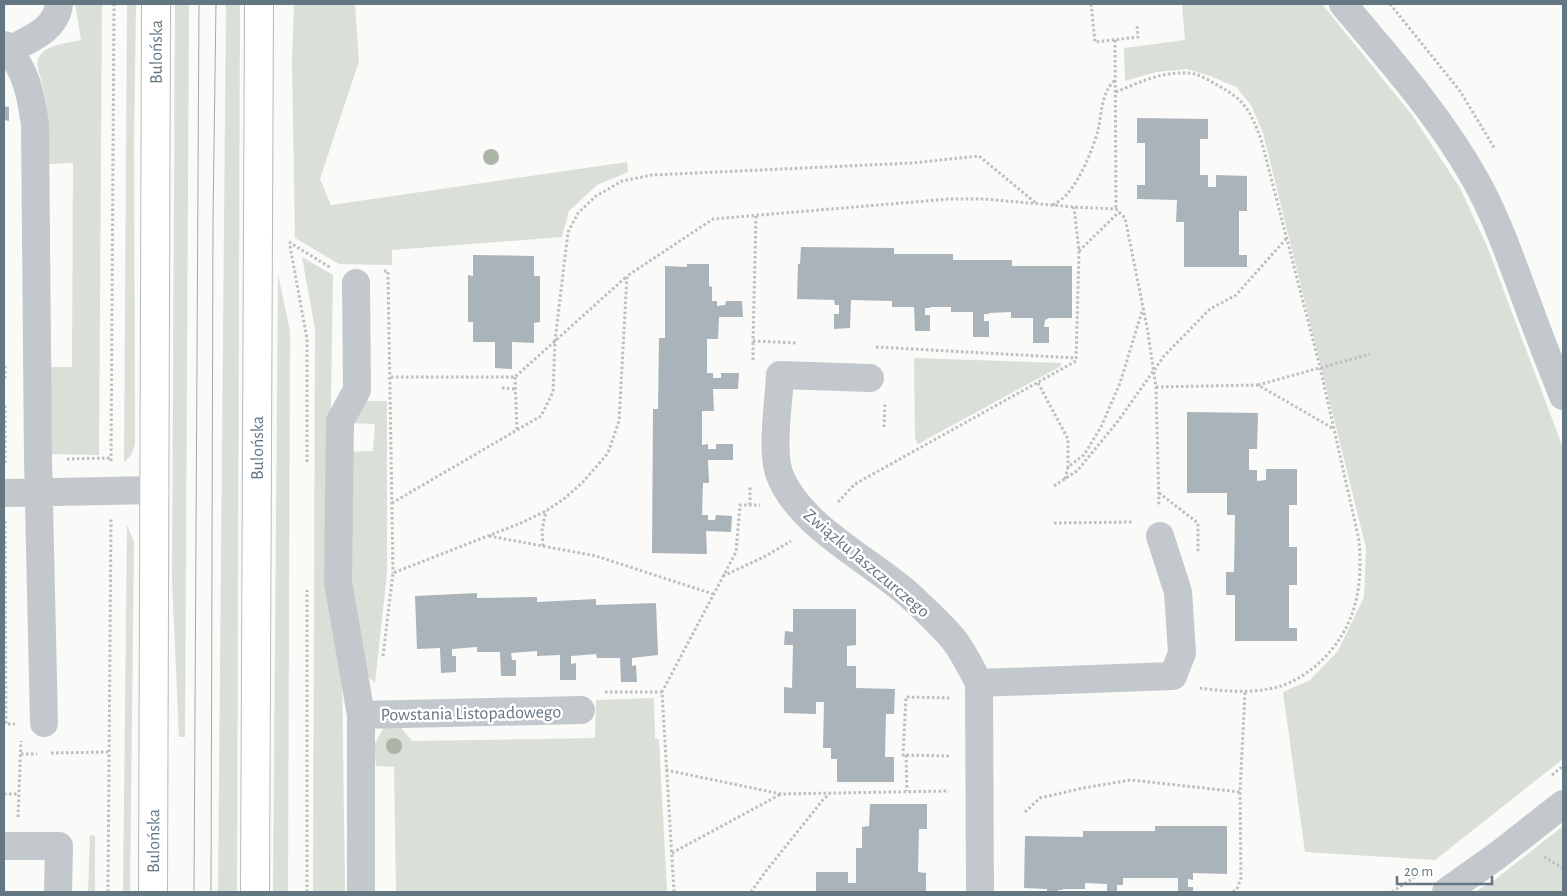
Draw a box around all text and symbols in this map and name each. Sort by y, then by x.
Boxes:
street label: Bulońska [148,20,166,84]
street label: Bulońska [249,416,267,480]
street label: Związku Jaszczurczego [800,506,933,622]
street label: Powstania Listopadowego [381,703,562,725]
street label: Bulońska [145,809,163,873]
scale bar [1397,854,1492,886]
text: 20 m [1404,864,1433,879]

